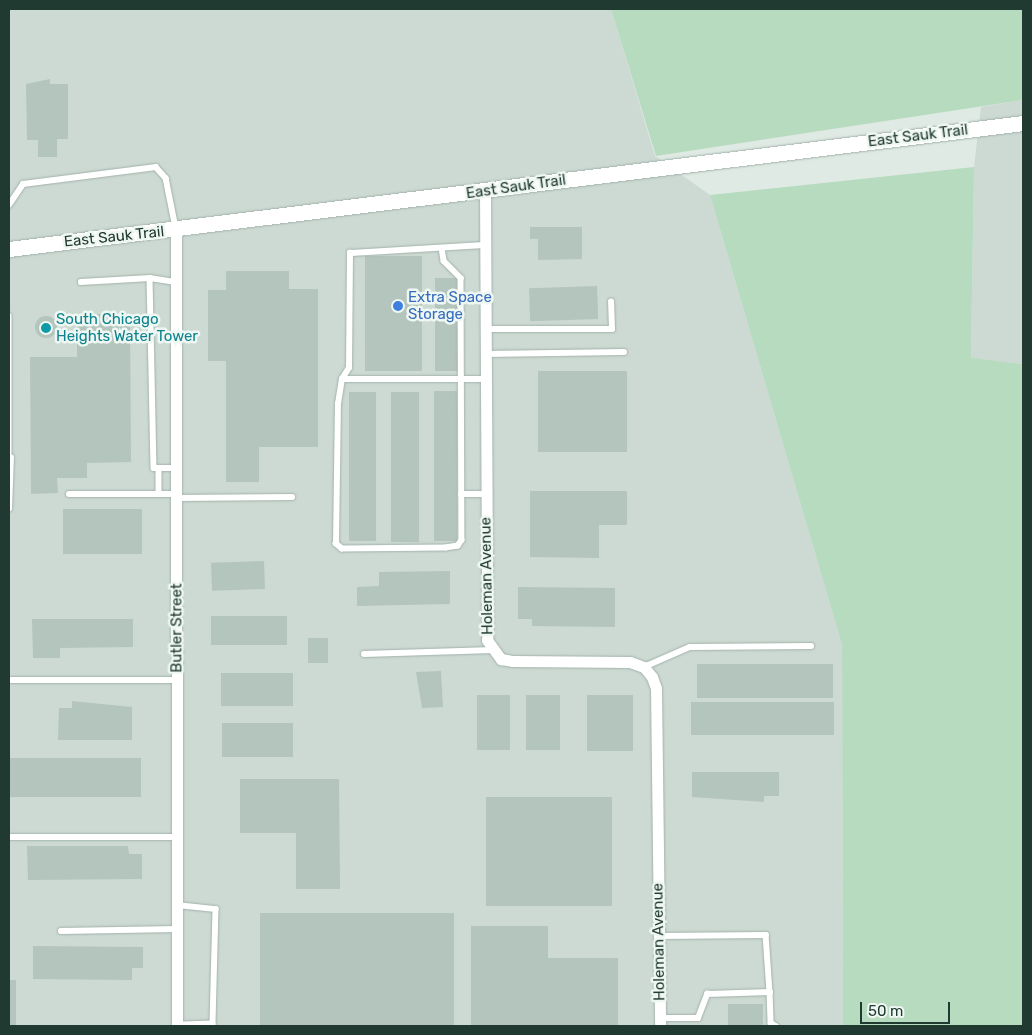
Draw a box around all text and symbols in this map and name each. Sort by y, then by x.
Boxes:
street label: East Sauk Trail [867,121,969,151]
street label: East Sauk Trail [465,171,567,203]
street label: East Sauk Trail [63,223,165,251]
place label: Extra Space Storage [408,288,492,323]
marker: Extra Space Storage [392,300,404,312]
place label: South Chicago Heights Water Tower [56,310,199,345]
marker: South Chicago Heights Water Tower [40,322,52,334]
street label: Holeman Avenue [477,517,497,635]
street label: Butler Street [168,583,186,673]
street label: Holeman Avenue [649,883,669,1001]
scale bar [862,992,952,1024]
text: 50 m [868,1002,903,1020]

